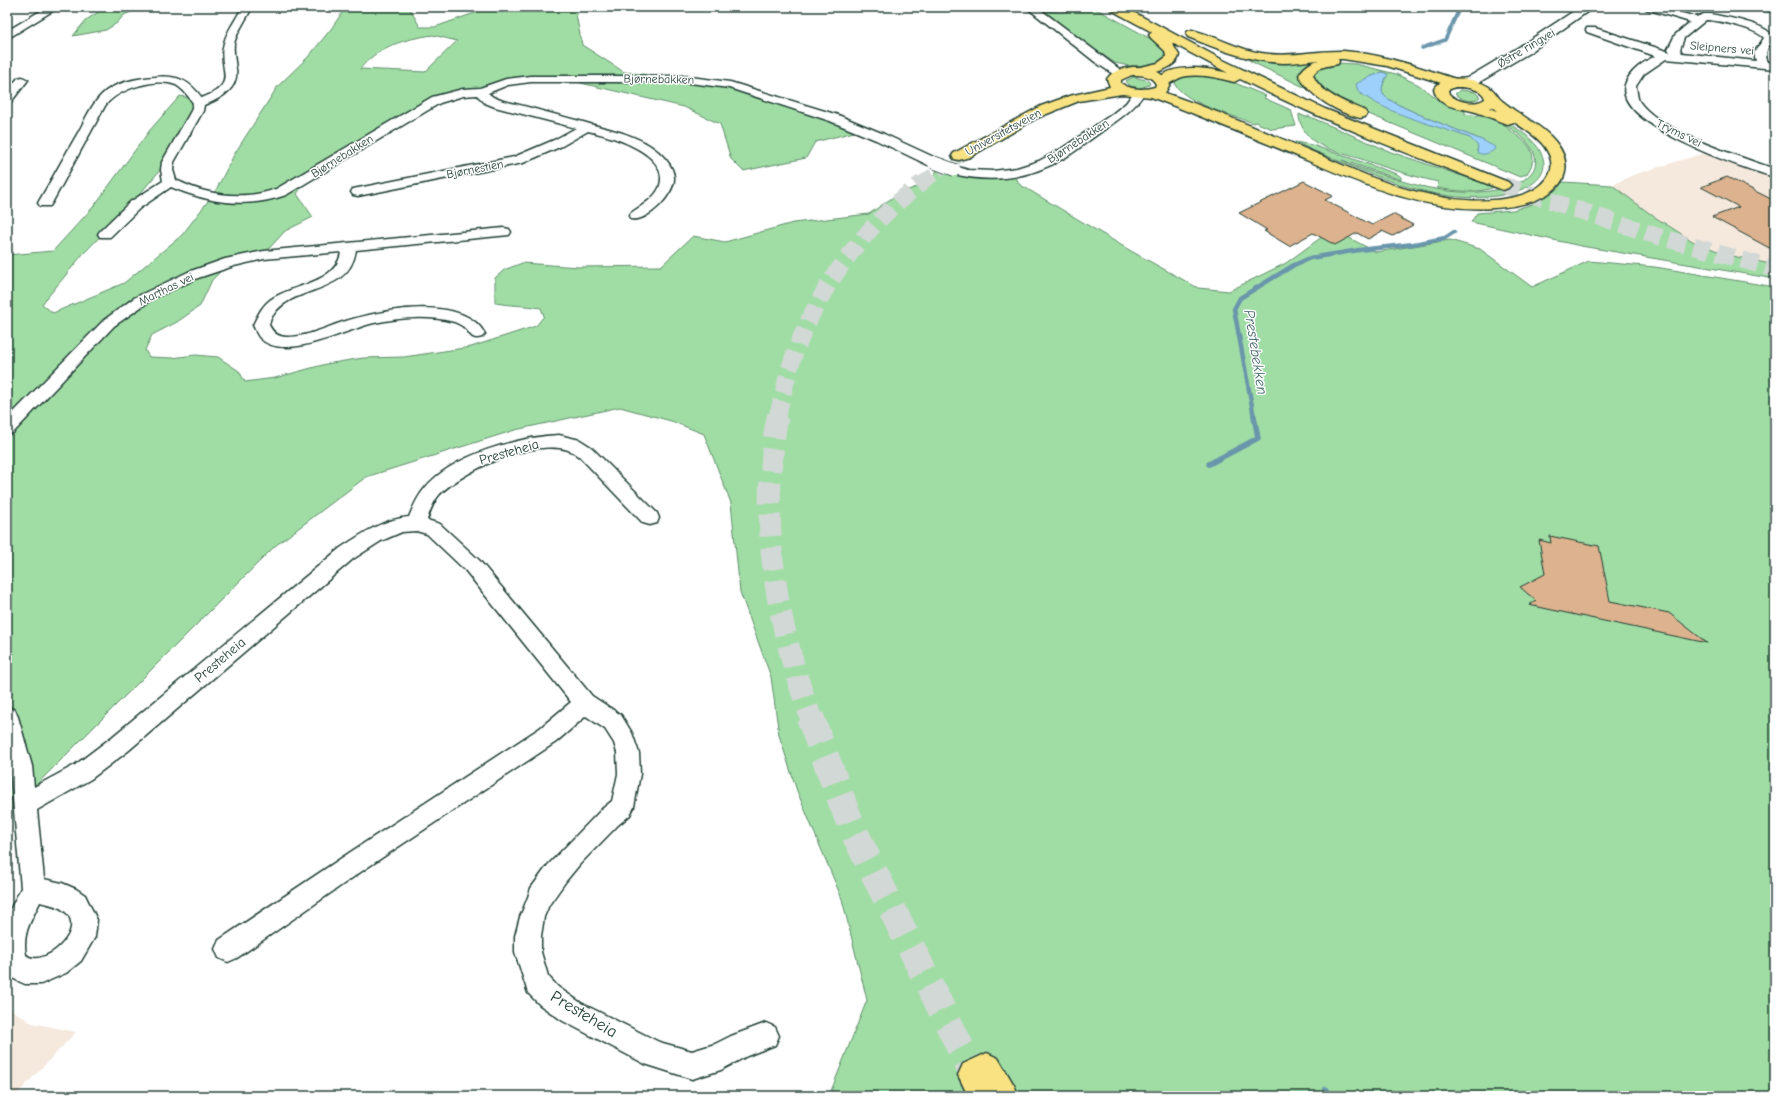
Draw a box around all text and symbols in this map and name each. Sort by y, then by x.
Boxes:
street label: Østre ringvei [1495,25,1557,71]
street label: Sleipners vei [1689,38,1755,58]
street label: Bjørnebakken [624,71,694,87]
street label: Universitetsveien [963,105,1043,159]
street label: Bjørnebakken [1045,116,1111,166]
street label: Tryms vei [1654,116,1704,150]
street label: Bjørnebakken [308,131,376,181]
street label: Bjørnestien [445,157,505,181]
street label: Marthas vei [136,270,196,308]
water label: Prestebekken [1240,308,1272,396]
street label: Presteheia [477,435,541,469]
street label: Presteheia [191,634,249,686]
street label: Presteheia [547,987,621,1041]

